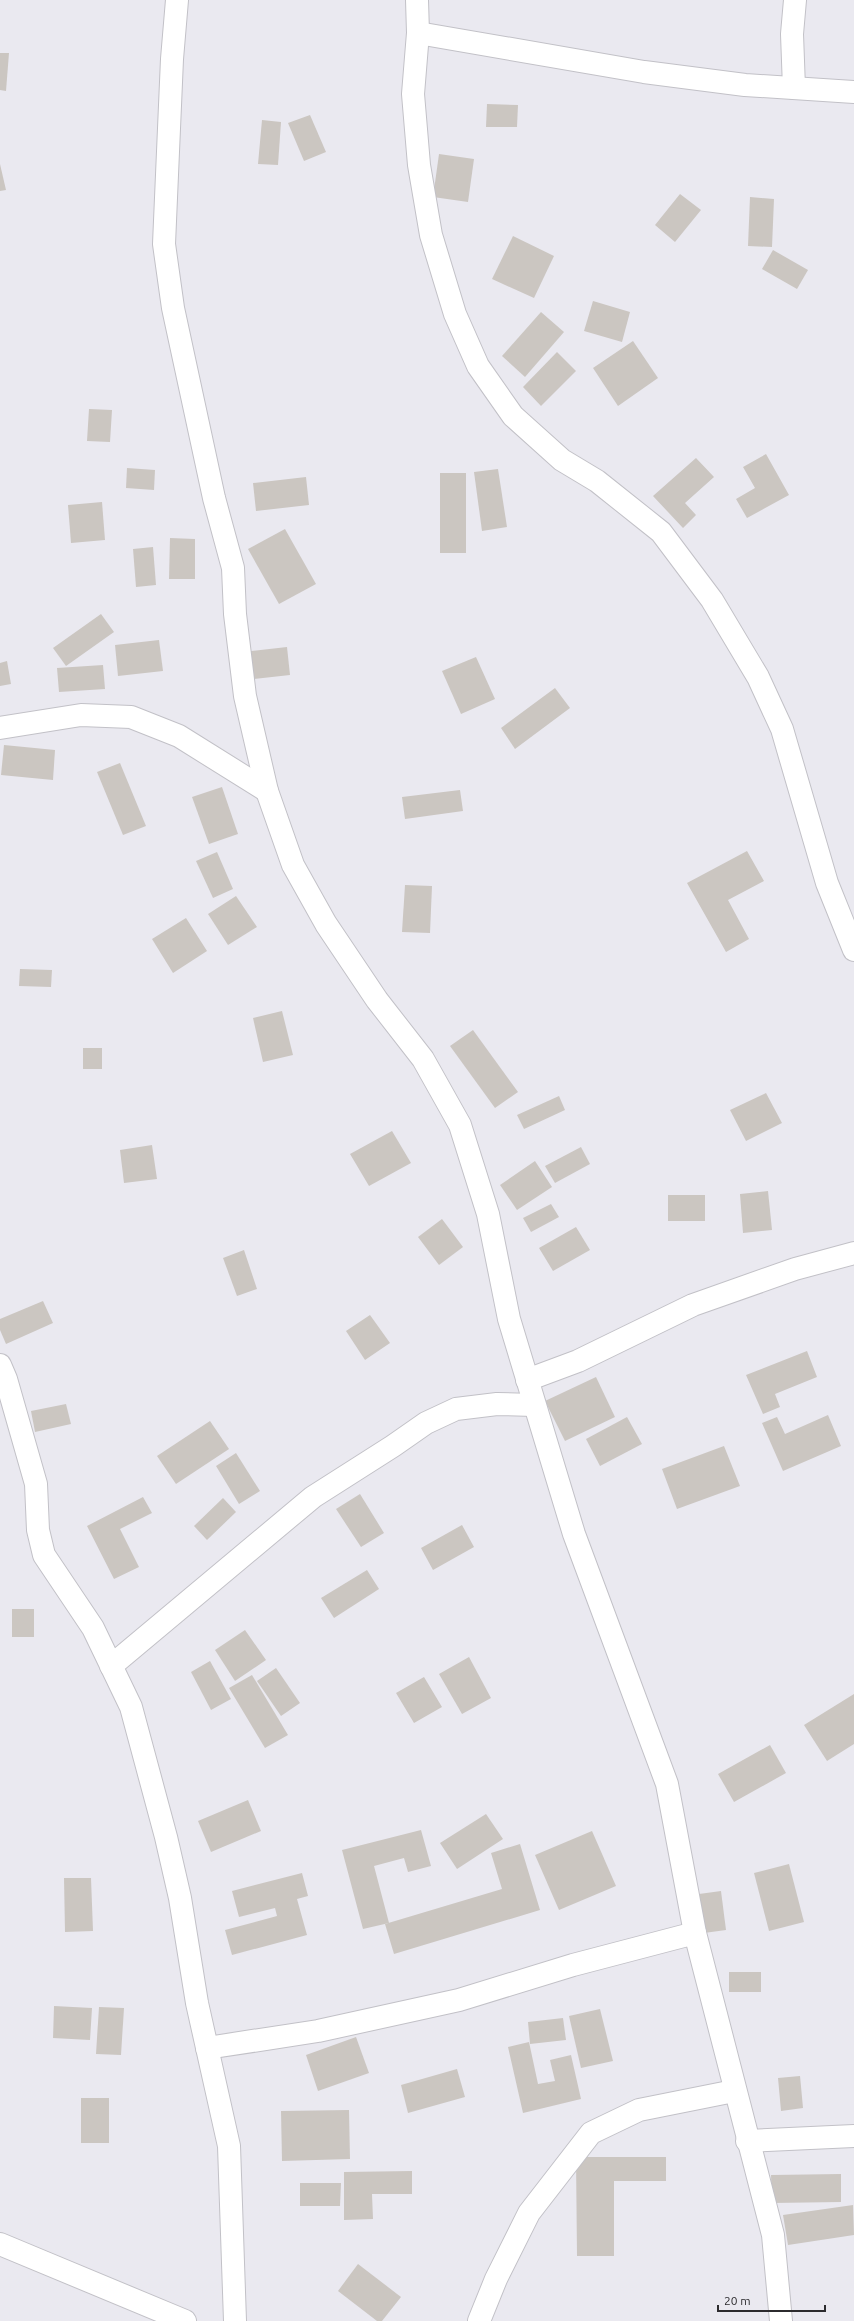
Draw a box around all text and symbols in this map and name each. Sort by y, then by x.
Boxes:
scale bar [718,2287,825,2313]
text: 20 m [724,2294,751,2307]

